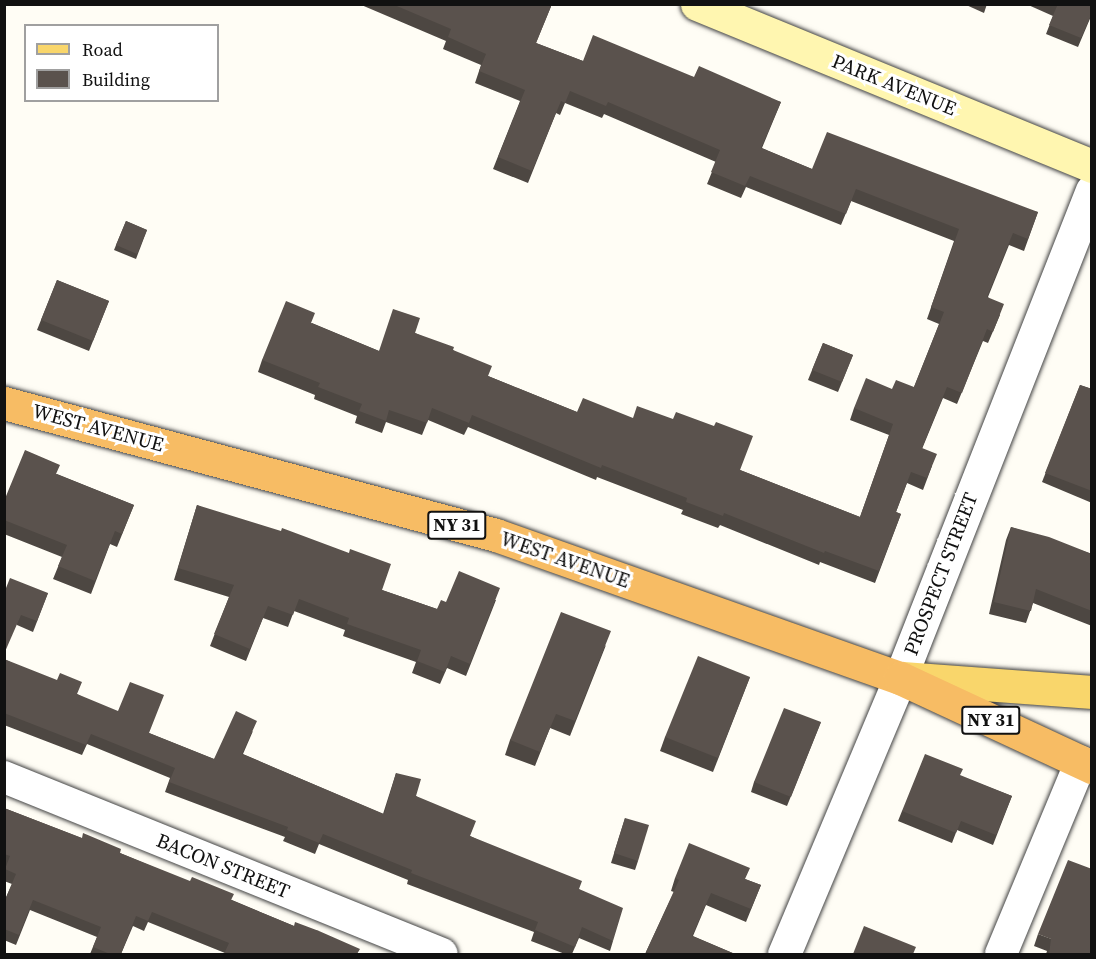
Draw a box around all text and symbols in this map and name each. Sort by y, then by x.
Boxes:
legend [24,24,219,102]
text: Road [82,37,123,62]
street label: PARK AVENUE [828,49,960,121]
text: Building [82,67,150,92]
street label: WEST AVENUE [30,399,166,457]
street label: PROSPECT STREET [899,489,983,659]
road number: NY 31 [427,510,487,540]
street label: WEST AVENUE [497,527,633,593]
road number: NY 31 [961,705,1021,735]
street label: BACON STREET [153,828,293,904]

